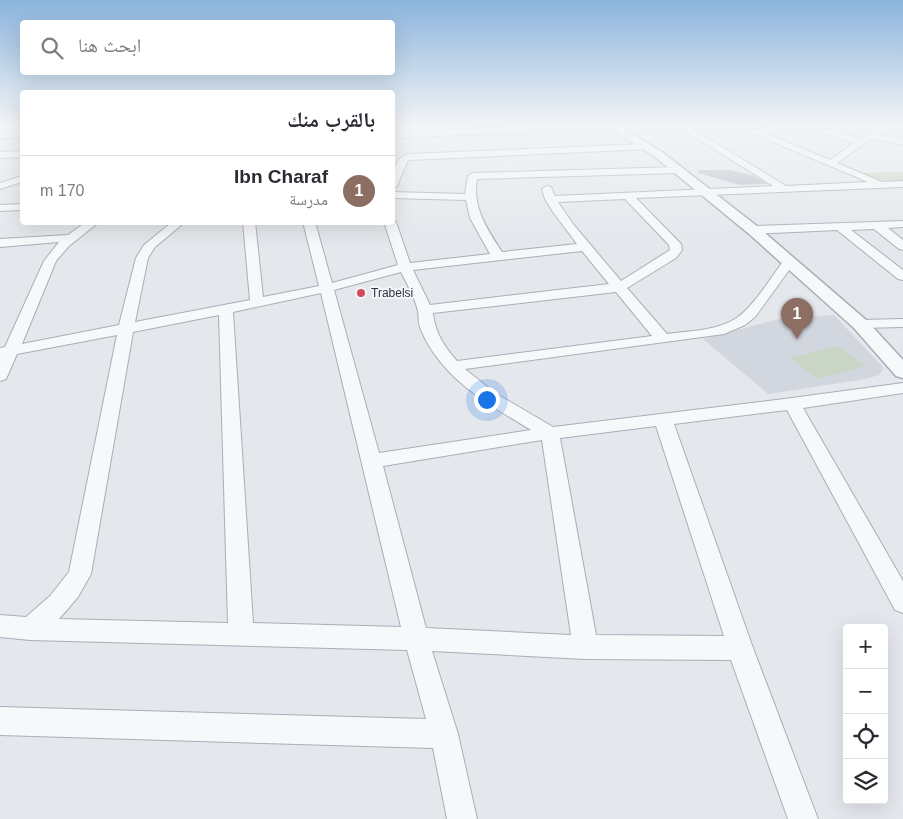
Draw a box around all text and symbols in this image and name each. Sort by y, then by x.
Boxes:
search box [20,20,395,75]
icon: search [38,34,66,62]
text: ابحث هنا [78,35,141,56]
text: بالقرب منك [287,108,375,131]
text: Ibn Charaf [234,166,328,187]
text: 170 m [40,182,84,199]
text: 1 [355,182,363,199]
text: مدرسة [289,191,328,208]
place label: Trabelsi [371,286,413,300]
marker: Trabelsi [355,287,367,299]
pin: 1 [781,298,813,339]
your location [474,387,500,413]
map controls [843,624,888,804]
button: + [843,624,888,669]
button: − [843,669,888,714]
button: locate [843,714,888,759]
button: layers [843,759,888,804]

